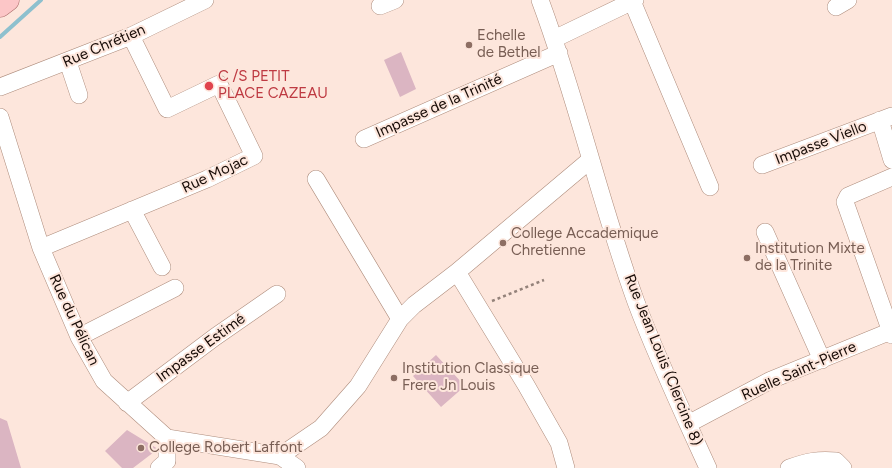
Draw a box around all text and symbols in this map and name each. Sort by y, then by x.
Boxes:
street label: Rue Chrétien [60,21,148,71]
place label: Echelle de Bethel [477,27,541,62]
marker: Echelle de Bethel [464,40,474,50]
place label: C /S PETIT PLACE CAZEAU [218,68,328,103]
street label: Impasse de la Trinité [373,70,505,142]
marker: C /S PETIT PLACE CAZEAU [203,80,215,92]
street label: Impasse Viello [773,117,869,169]
street label: Rue Mojac [179,151,251,197]
place label: College Accademique Chretienne [511,225,658,260]
marker: College Accademique Chretienne [498,238,508,248]
place label: Institution Mixte de la Trinite [755,240,865,275]
marker: Institution Mixte de la Trinite [742,253,752,263]
street label: Rue du Pélican [45,272,103,368]
street label: Rue Jean Louis (Clercine 8) [620,272,706,448]
street label: Impasse Estimé [153,310,249,386]
street label: Ruelle Saint-Pierre [739,338,859,404]
place label: Institution Classique Frere Jn Louis [402,360,539,395]
marker: Institution Classique Frere Jn Louis [389,373,399,383]
place label: College Robert Laffont [149,439,303,457]
marker: College Robert Laffont [136,443,146,453]

